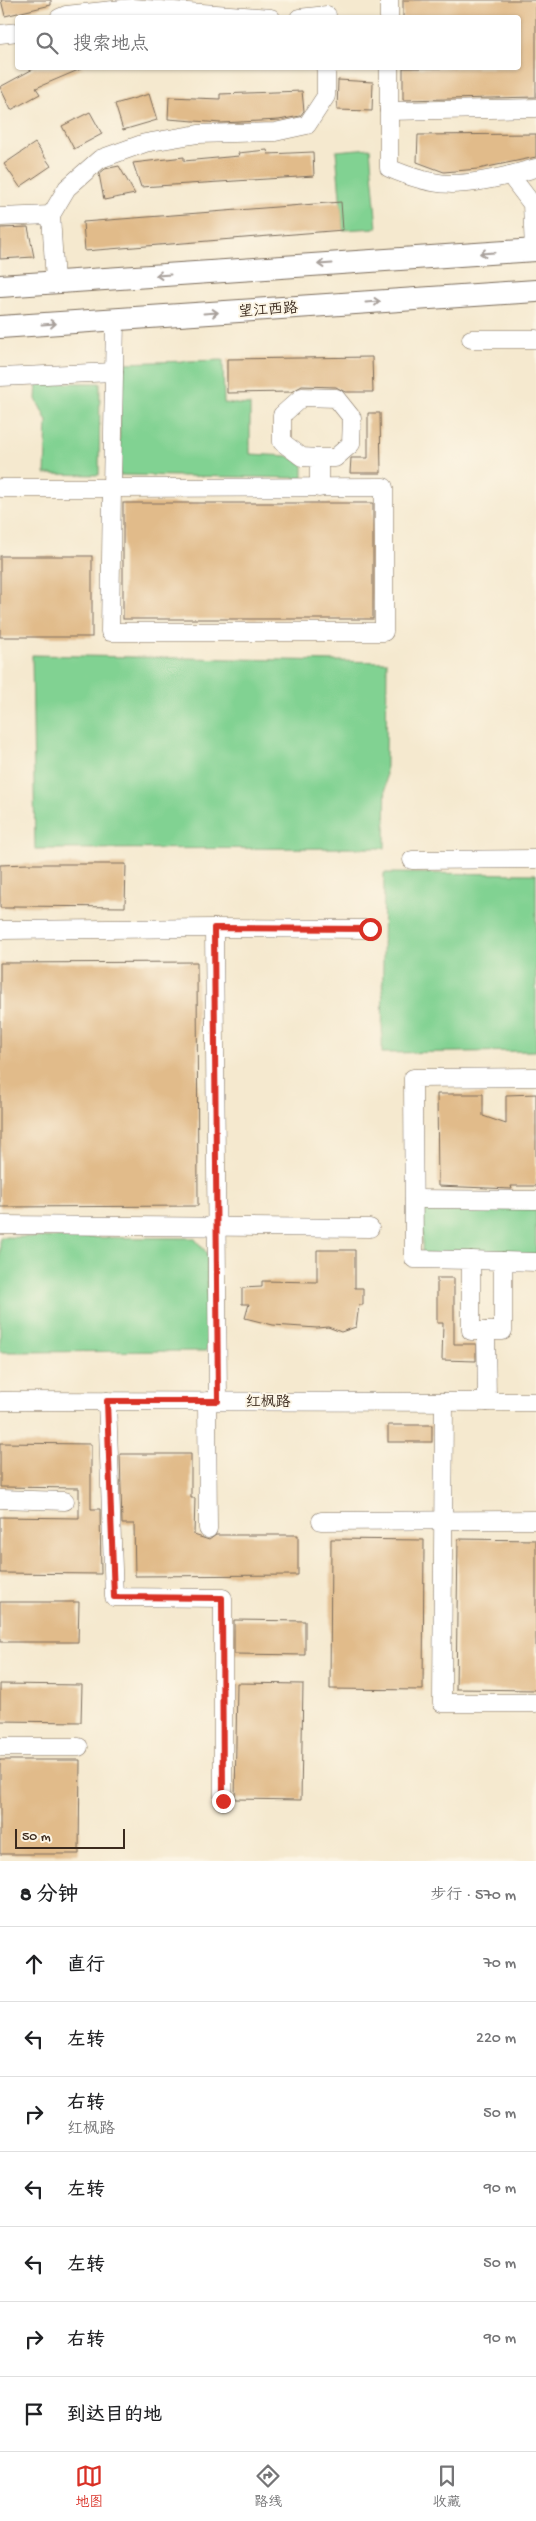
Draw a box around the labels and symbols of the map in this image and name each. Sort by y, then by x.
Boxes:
one-way arrow [480,249,496,258]
one-way arrow [317,260,333,269]
one-way arrow [155,270,171,279]
one-way arrow [365,297,381,306]
street label: 望江西路 [238,300,299,322]
one-way arrow [203,308,219,317]
one-way arrow [40,319,56,328]
route start [359,918,382,941]
street label: 红枫路 [245,1394,291,1412]
route end [212,1790,235,1813]
scale bar [15,1826,125,1849]

